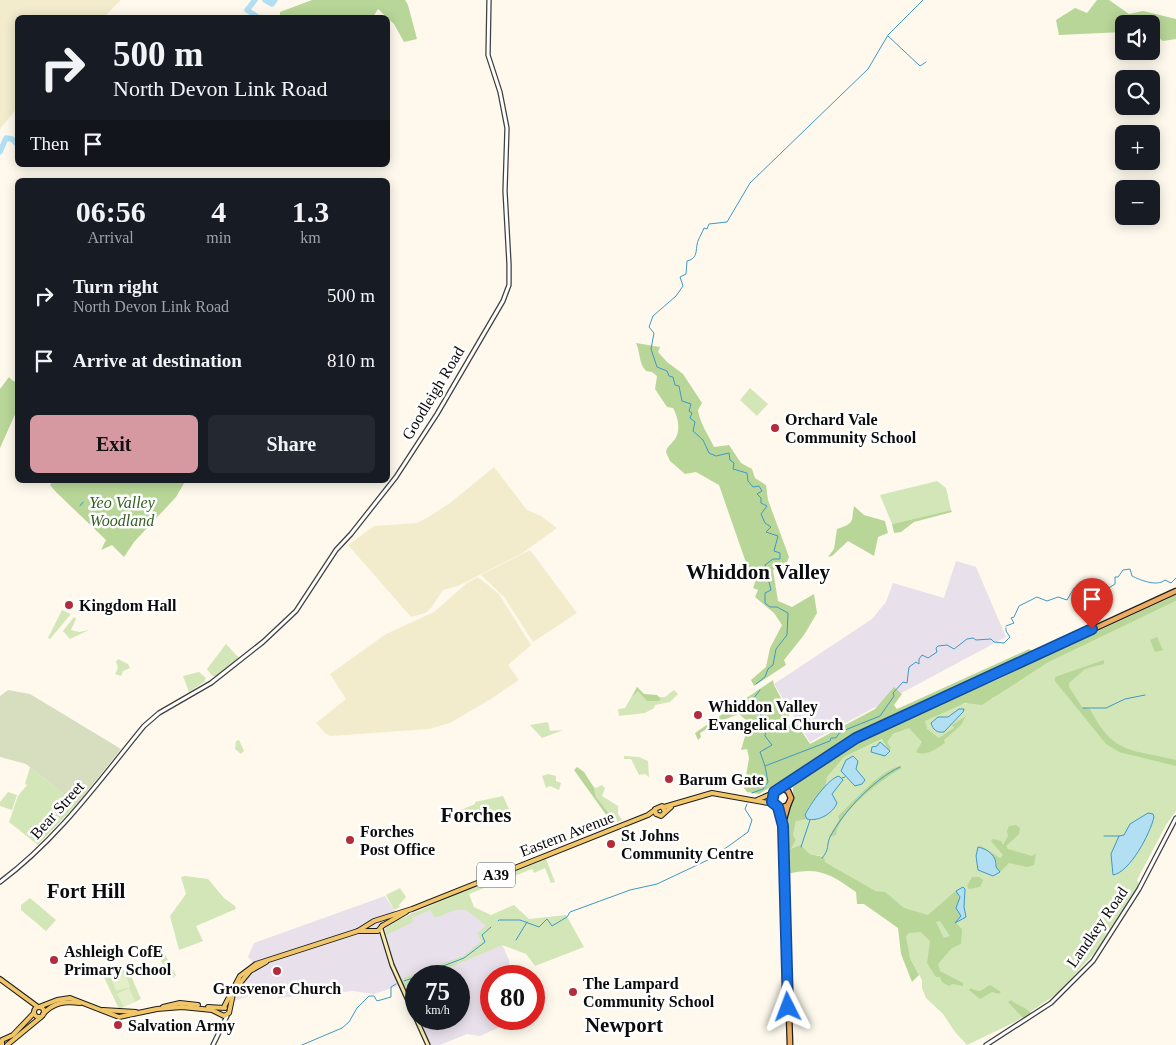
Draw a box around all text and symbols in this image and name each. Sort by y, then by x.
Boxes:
map controls [1115,15,1160,225]
button: sound [1115,15,1160,60]
icon: right [30,35,95,100]
text: 500 m [113,35,203,74]
button: search [1115,70,1160,115]
text: North Devon Link Road [113,76,327,101]
button: + [1115,125,1160,170]
icon: arrive [79,130,107,158]
text: Then [30,133,69,154]
button: − [1115,180,1160,225]
text: 06:56 [76,195,146,228]
text: 4 [211,195,226,228]
text: 1.3 [292,195,329,228]
text: Arrival [88,229,134,246]
text: min [206,229,231,246]
text: km [300,229,321,246]
text: Turn right [73,276,158,297]
icon: right [30,282,58,310]
text: 500 m [327,285,375,306]
text: North Devon Link Road [73,298,229,315]
street label: Goodleigh Road [399,343,468,443]
icon: arrive [30,347,58,375]
text: Arrive at destination [73,350,242,371]
text: 810 m [327,350,375,371]
place label: Orchard Vale Community School [785,411,917,447]
button: Exit [30,415,198,473]
button: Share [208,415,375,473]
marker: Orchard Vale Community School [769,422,781,434]
park label: Yeo Valley Woodland [89,494,156,529]
district label: Whiddon Valley [686,560,831,584]
pin [1071,578,1113,629]
icon: arrive [1078,585,1106,613]
place label: Kingdom Hall [79,597,177,615]
marker: Kingdom Hall [63,599,75,611]
place label: Whiddon Valley Evangelical Church [708,698,843,734]
marker: Whiddon Valley Evangelical Church [692,709,704,721]
place label: Barum Gate [679,771,764,788]
marker: Barum Gate [663,773,675,785]
street label: Bear Street [27,777,88,842]
district label: Forches [441,803,511,827]
street label: Eastern Avenue [517,808,617,860]
place label: Forches Post Office [360,823,435,858]
place label: St Johns Community Centre [621,827,754,863]
marker: Forches Post Office [344,834,356,846]
marker: St Johns Community Centre [605,838,617,850]
road number: A39 [477,862,515,888]
district label: Fort Hill [47,879,126,903]
street label: Landkey Road [1063,884,1132,971]
place label: Ashleigh CofE Primary School [64,943,172,979]
marker: Ashleigh CofE Primary School [48,954,60,966]
marker: Grosvenor Church [271,965,283,977]
speed limit sign: 80 [480,965,545,1030]
place label: The Lampard Community School [583,975,715,1011]
text: 75 [425,978,450,1005]
place label: Grosvenor Church [213,980,341,997]
position arrow [761,980,813,1032]
marker: The Lampard Community School [567,986,579,998]
text: km/h [425,1003,450,1017]
district label: Newport [585,1013,663,1037]
place label: Salvation Army [128,1017,235,1035]
marker: Salvation Army [112,1019,124,1031]

